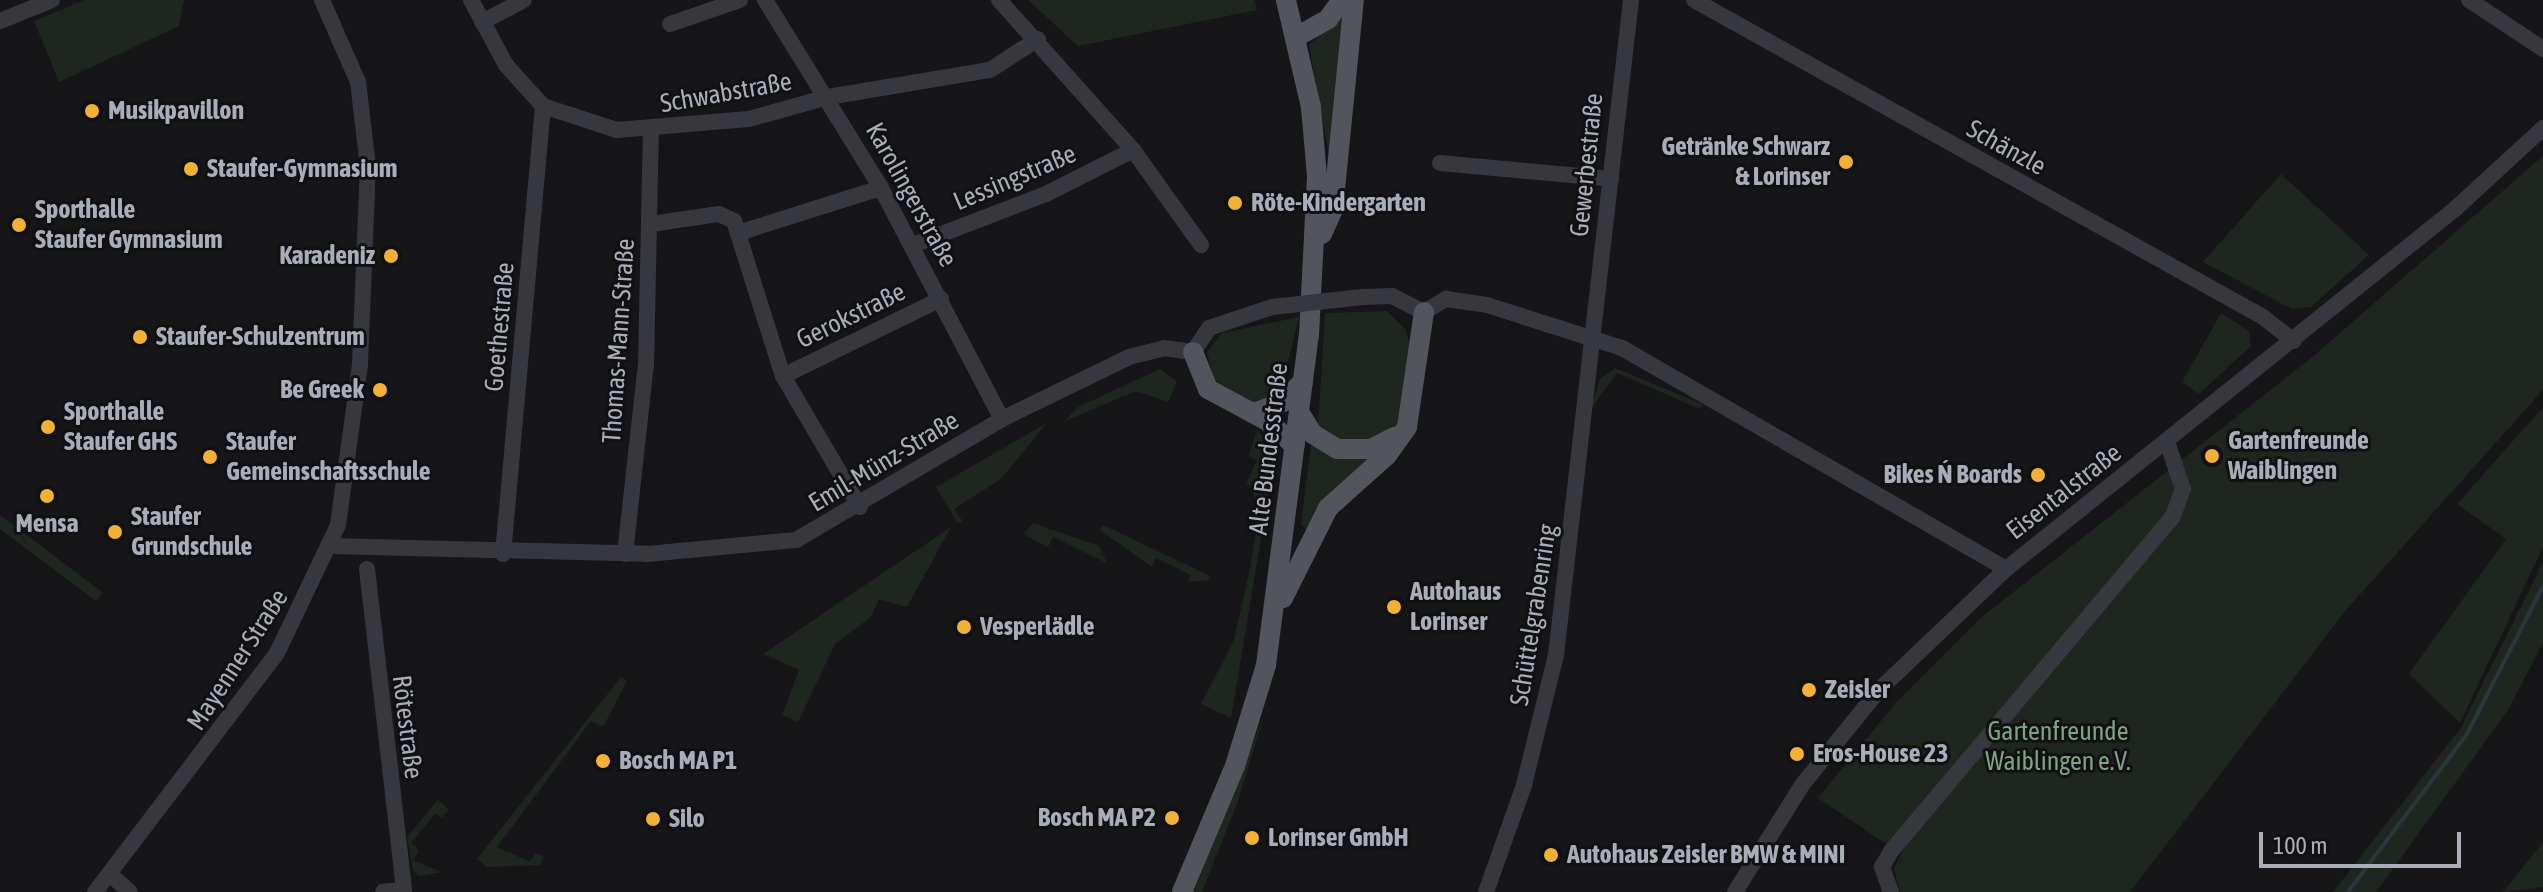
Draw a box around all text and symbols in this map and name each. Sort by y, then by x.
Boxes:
street label: Schwabstraße [658,66,794,120]
street label: Gewerbestraße [1564,92,1610,238]
place label: Musikpavillon [108,95,244,127]
marker: Musikpavillon [83,102,101,120]
street label: Schänzle [1961,114,2051,182]
street label: Karolingerstraße [859,118,963,272]
place label: Getränke Schwarz & Lorinser [1661,131,1830,192]
street label: Lessingstraße [949,138,1081,218]
place label: Staufer-Gymnasium [207,153,398,185]
marker: Getränke Schwarz & Lorinser [1837,153,1855,171]
marker: Staufer-Gymnasium [182,160,200,178]
place label: Röte-Kindergarten [1251,187,1426,219]
place label: Sporthalle Staufer Gymnasium [35,194,223,256]
marker: Röte-Kindergarten [1226,194,1244,212]
marker: Sporthalle Staufer Gymnasium [10,216,28,234]
street label: Thomas-Mann-Straße [596,238,642,444]
place label: Karadeniz [279,240,375,272]
marker: Karadeniz [382,247,400,265]
street label: Goethestraße [479,261,521,393]
street label: Gerokstraße [792,276,910,356]
place label: Staufer-Schulzentrum [156,321,365,353]
marker: Staufer-Schulzentrum [131,328,149,346]
street label: Alte Bundesstraße [1243,361,1295,537]
place label: Be Greek [280,374,364,406]
marker: Be Greek [371,381,389,399]
place label: Sporthalle Staufer GHS [64,396,177,458]
street label: Emil-Münz-Straße [803,405,965,519]
marker: Sporthalle Staufer GHS [39,418,57,436]
place label: Gartenfreunde Waiblingen [2228,425,2369,486]
place label: Staufer Gemeinschaftsschule [226,426,430,488]
street label: Eisentalstraße [2000,438,2128,546]
marker: Gartenfreunde Waiblingen [2203,447,2221,465]
marker: Staufer Gemeinschaftsschule [201,448,219,466]
place label: Bikes Ń Boards [1884,459,2022,491]
marker: Bikes Ń Boards [2029,466,2047,484]
marker: Mensa [38,487,56,505]
place label: Staufer Grundschule [131,501,252,562]
place label: Mensa [15,508,79,540]
street label: Schüttelgrabenring [1504,522,1564,708]
marker: Staufer Grundschule [106,523,124,541]
place label: Autohaus Lorinser [1410,576,1501,638]
street label: Mayenner Straße [181,584,295,736]
marker: Autohaus Lorinser [1385,598,1403,616]
place label: Vesperlädle [980,611,1094,643]
marker: Vesperlädle [955,618,973,636]
street label: Rötestraße [385,673,429,781]
place label: Zeisler [1825,674,1890,706]
marker: Zeisler [1800,681,1818,699]
park label: Gartenfreunde Waiblingen e.V. [1985,716,2131,778]
place label: Eros-House 23 [1813,738,1949,770]
place label: Bosch MA P1 [619,745,737,777]
marker: Eros-House 23 [1788,745,1806,763]
marker: Bosch MA P1 [594,752,612,770]
place label: Bosch MA P2 [1038,802,1156,834]
place label: Silo [669,803,705,835]
marker: Bosch MA P2 [1163,809,1181,827]
marker: Silo [644,810,662,828]
scale bar [2263,816,2465,866]
place label: Lorinser GmbH [1268,822,1409,854]
marker: Lorinser GmbH [1243,829,1261,847]
text: 100 m [2273,832,2327,859]
place label: Autohaus Zeisler BMW & MINI [1567,839,1845,871]
marker: Autohaus Zeisler BMW & MINI [1542,846,1560,864]

